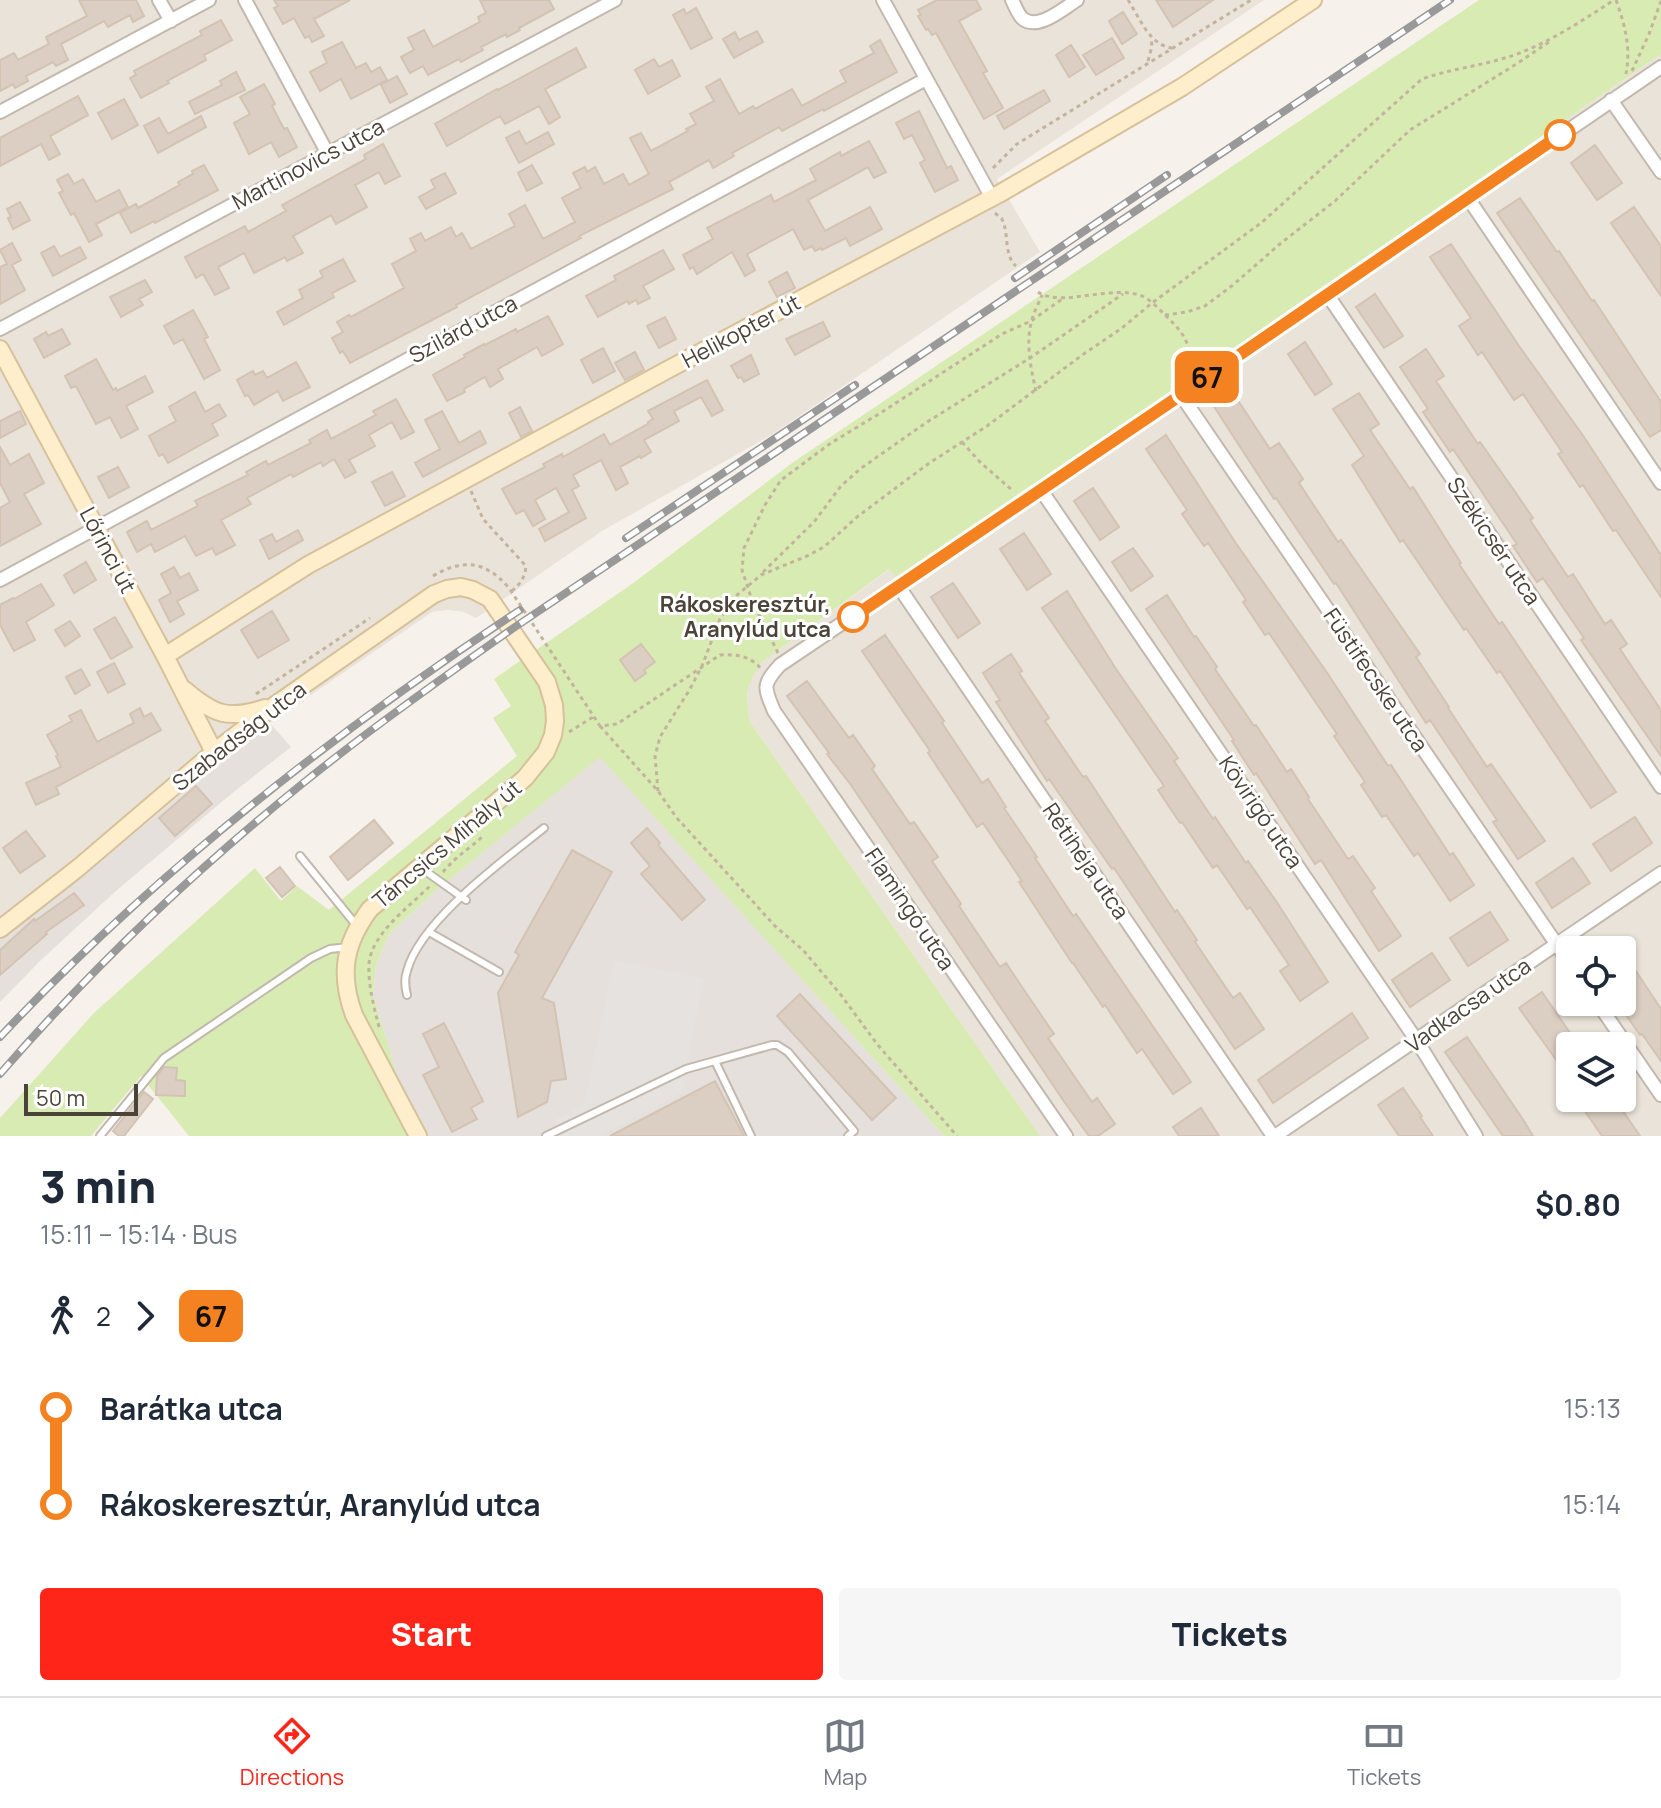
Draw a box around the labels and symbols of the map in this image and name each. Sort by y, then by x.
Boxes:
street label: Martinovics utca [227,111,389,217]
unlabelled marker [1545,120,1575,150]
street label: Helikopter út [676,287,806,375]
street label: Szilárd utca [404,288,522,370]
line badge: 67 [1171,351,1243,403]
street label: Székicsér utca [1440,471,1548,611]
street label: Lőrinci út [73,502,143,599]
place label: Rákoskeresztúr, Aranylúd utca [660,589,831,644]
marker: Rákoskeresztúr, Aranylúd utca [838,602,868,632]
street label: Füstifecske utca [1317,602,1435,758]
street label: Szabadság utca [166,674,312,798]
street label: Kövirigó utca [1212,750,1310,874]
street label: Táncsics Mihály út [366,773,528,915]
street label: Rétihéja utca [1036,797,1136,925]
street label: Flamingó utca [858,842,962,976]
street label: Vadkacsa utca [1399,951,1537,1059]
scale bar [24,1080,138,1116]

